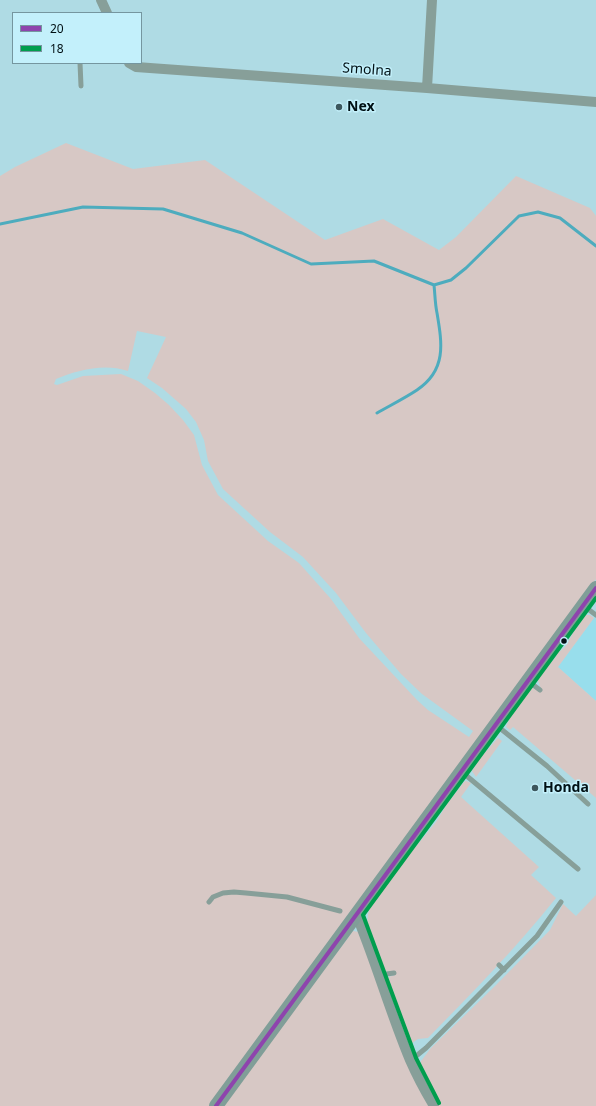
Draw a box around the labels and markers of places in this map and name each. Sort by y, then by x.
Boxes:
place label: Nex [347,99,375,115]
marker: Nex [334,102,344,112]
unlabelled marker [559,636,569,646]
place label: Honda [543,780,589,796]
marker: Honda [530,783,540,793]

